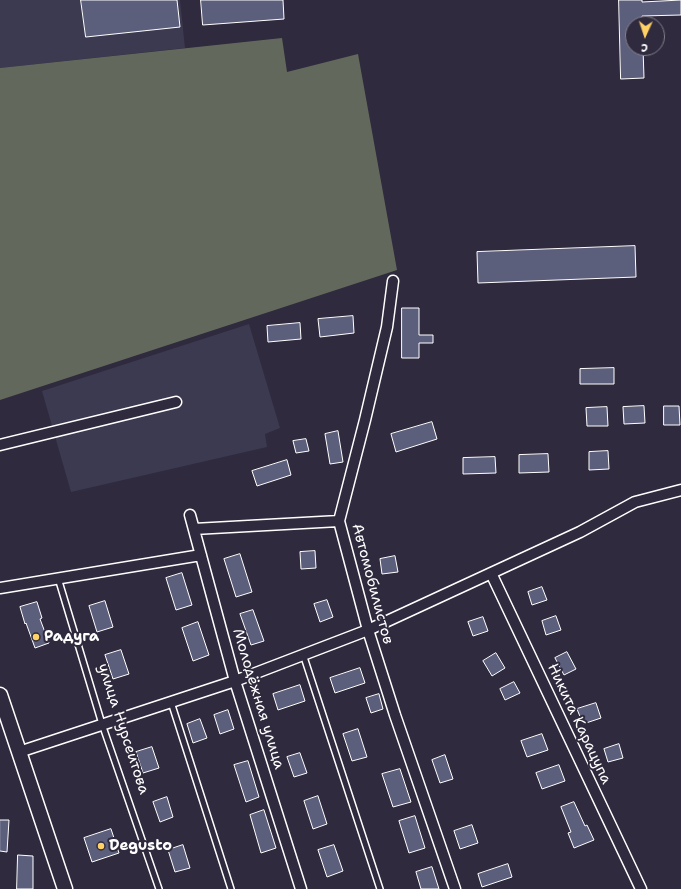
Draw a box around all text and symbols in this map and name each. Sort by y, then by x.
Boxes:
north arrow [625,16,665,56]
text: С [641,40,648,55]
street label: Автомобилистов [347,522,397,646]
street label: Молодёжная улица [228,627,288,771]
place label: Радуга [44,628,99,646]
marker: Радуга [31,632,41,642]
street label: улица Нурсеитова [93,661,153,797]
street label: Никита Карацупа [543,661,615,787]
place label: Degusto [109,837,172,855]
marker: Degusto [96,841,106,851]

